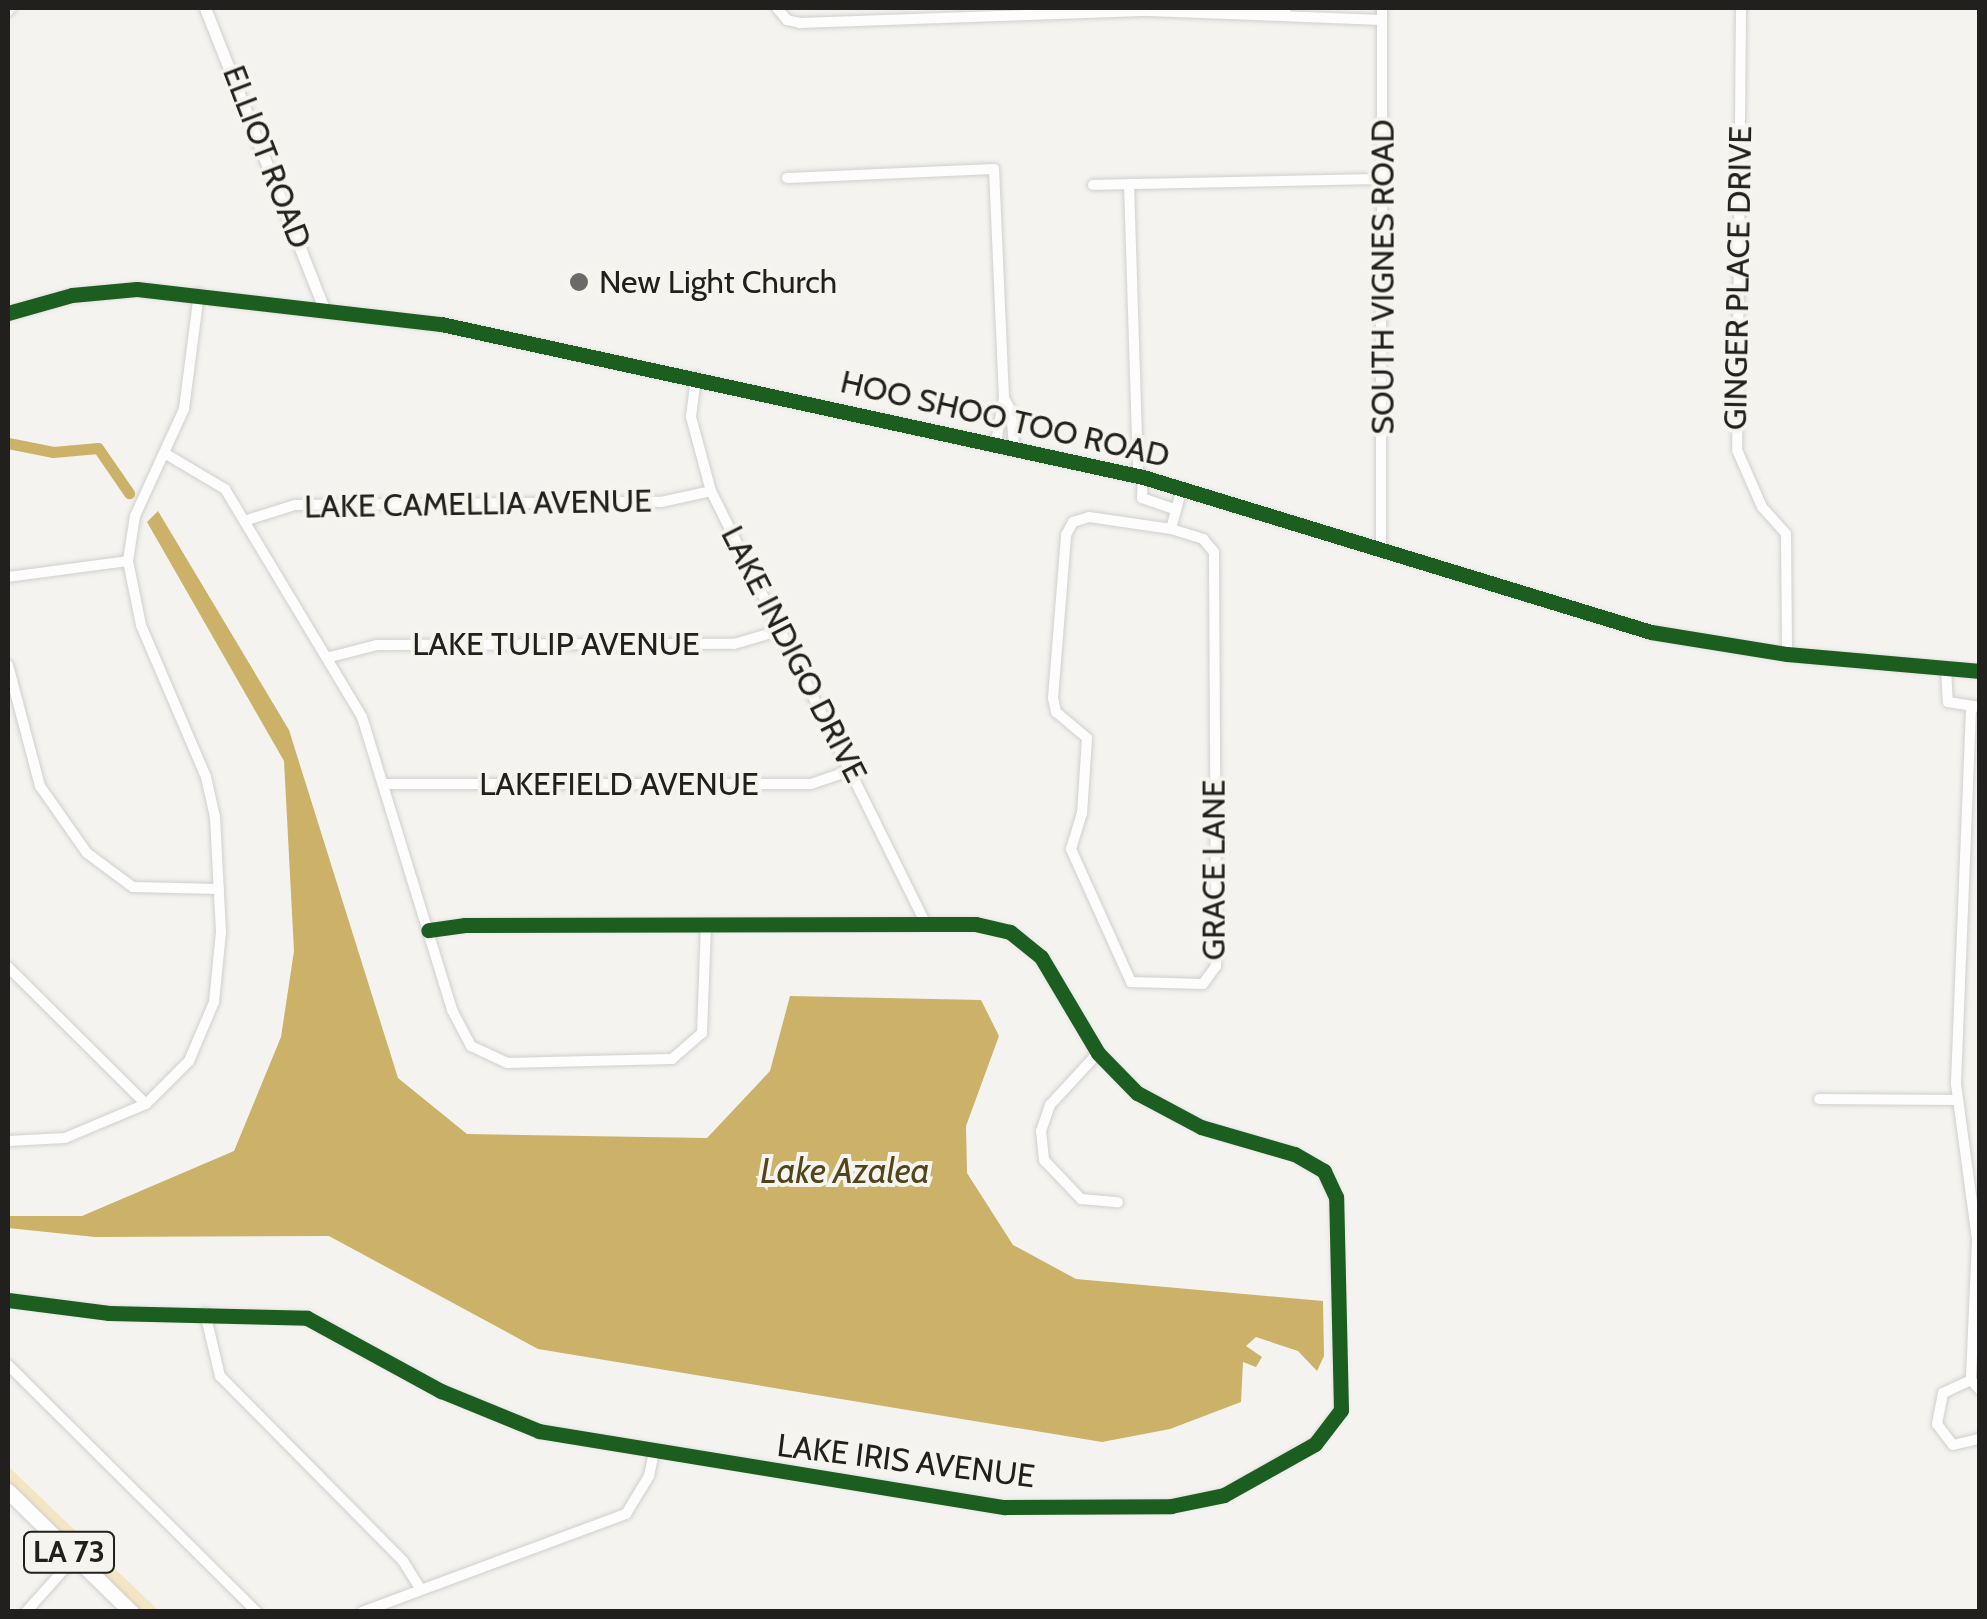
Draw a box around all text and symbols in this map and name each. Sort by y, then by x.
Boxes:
street label: ELLIOT ROAD [215,60,319,254]
street label: SOUTH VIGNES ROAD [1364,119,1402,435]
street label: GINGER PLACE DRIVE [1716,126,1760,430]
place label: New Light Church [599,263,837,301]
marker: New Light Church [568,271,590,293]
street label: HOO SHOO TOO ROAD [837,362,1173,476]
street label: LAKE CAMELLIA AVENUE [304,482,652,526]
street label: LAKE INDIGO DRIVE [713,520,875,788]
street label: LAKE TULIP AVENUE [412,625,700,663]
street label: LAKEFIELD AVENUE [479,765,759,803]
street label: GRACE LANE [1195,780,1233,960]
water label: Lake Azalea [760,1150,930,1192]
street label: LAKE IRIS AVENUE [775,1426,1037,1496]
road number: LA 73 [22,1527,116,1577]

